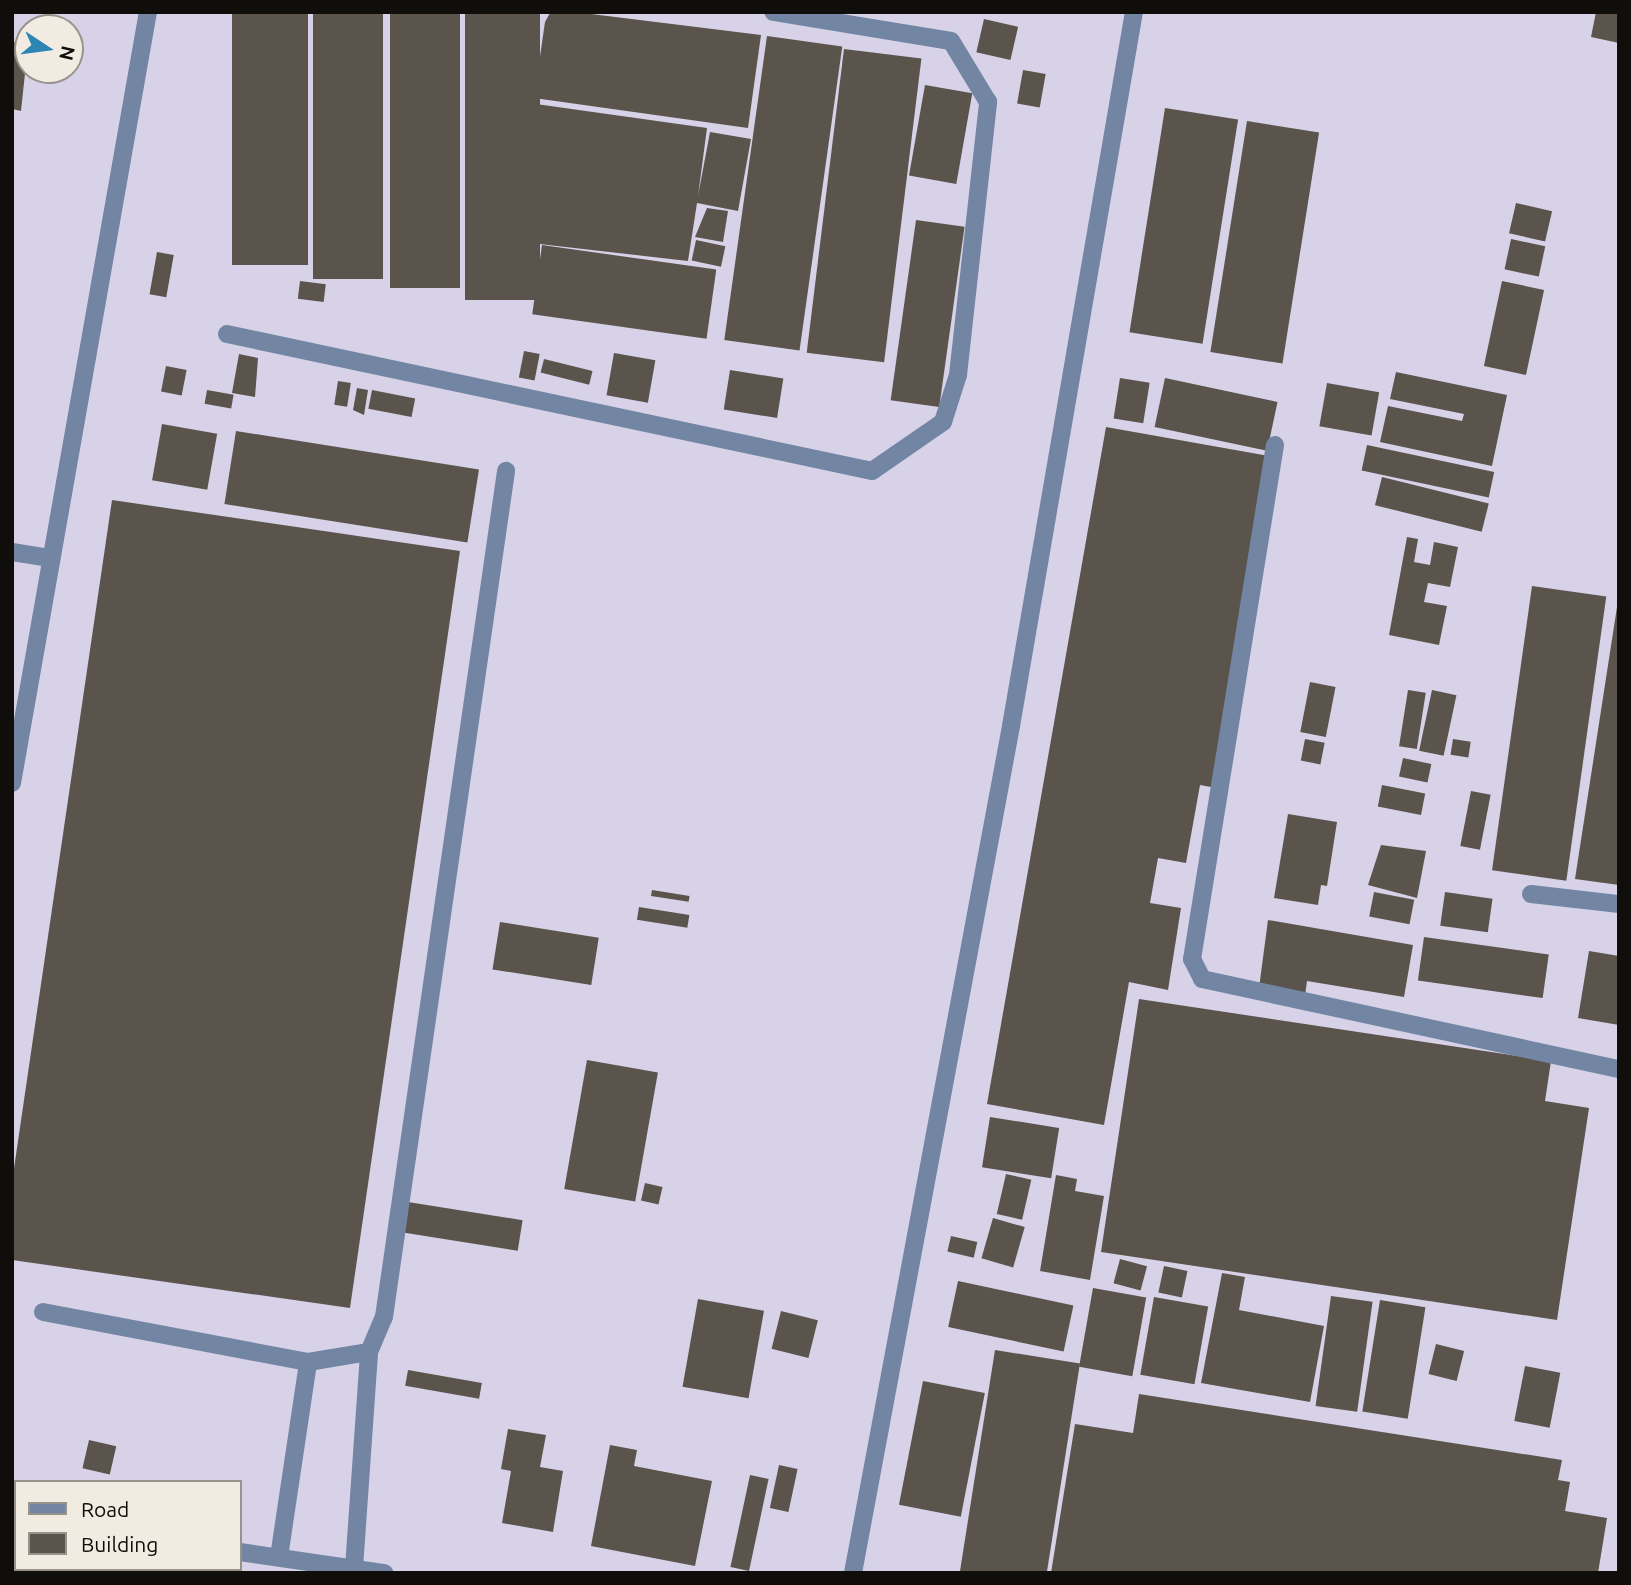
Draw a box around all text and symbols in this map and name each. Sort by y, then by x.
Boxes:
north arrow [14,14,84,84]
text: N [55,44,80,63]
legend [14,1480,242,1571]
text: Road [81,1497,129,1521]
text: Building [81,1532,158,1556]

